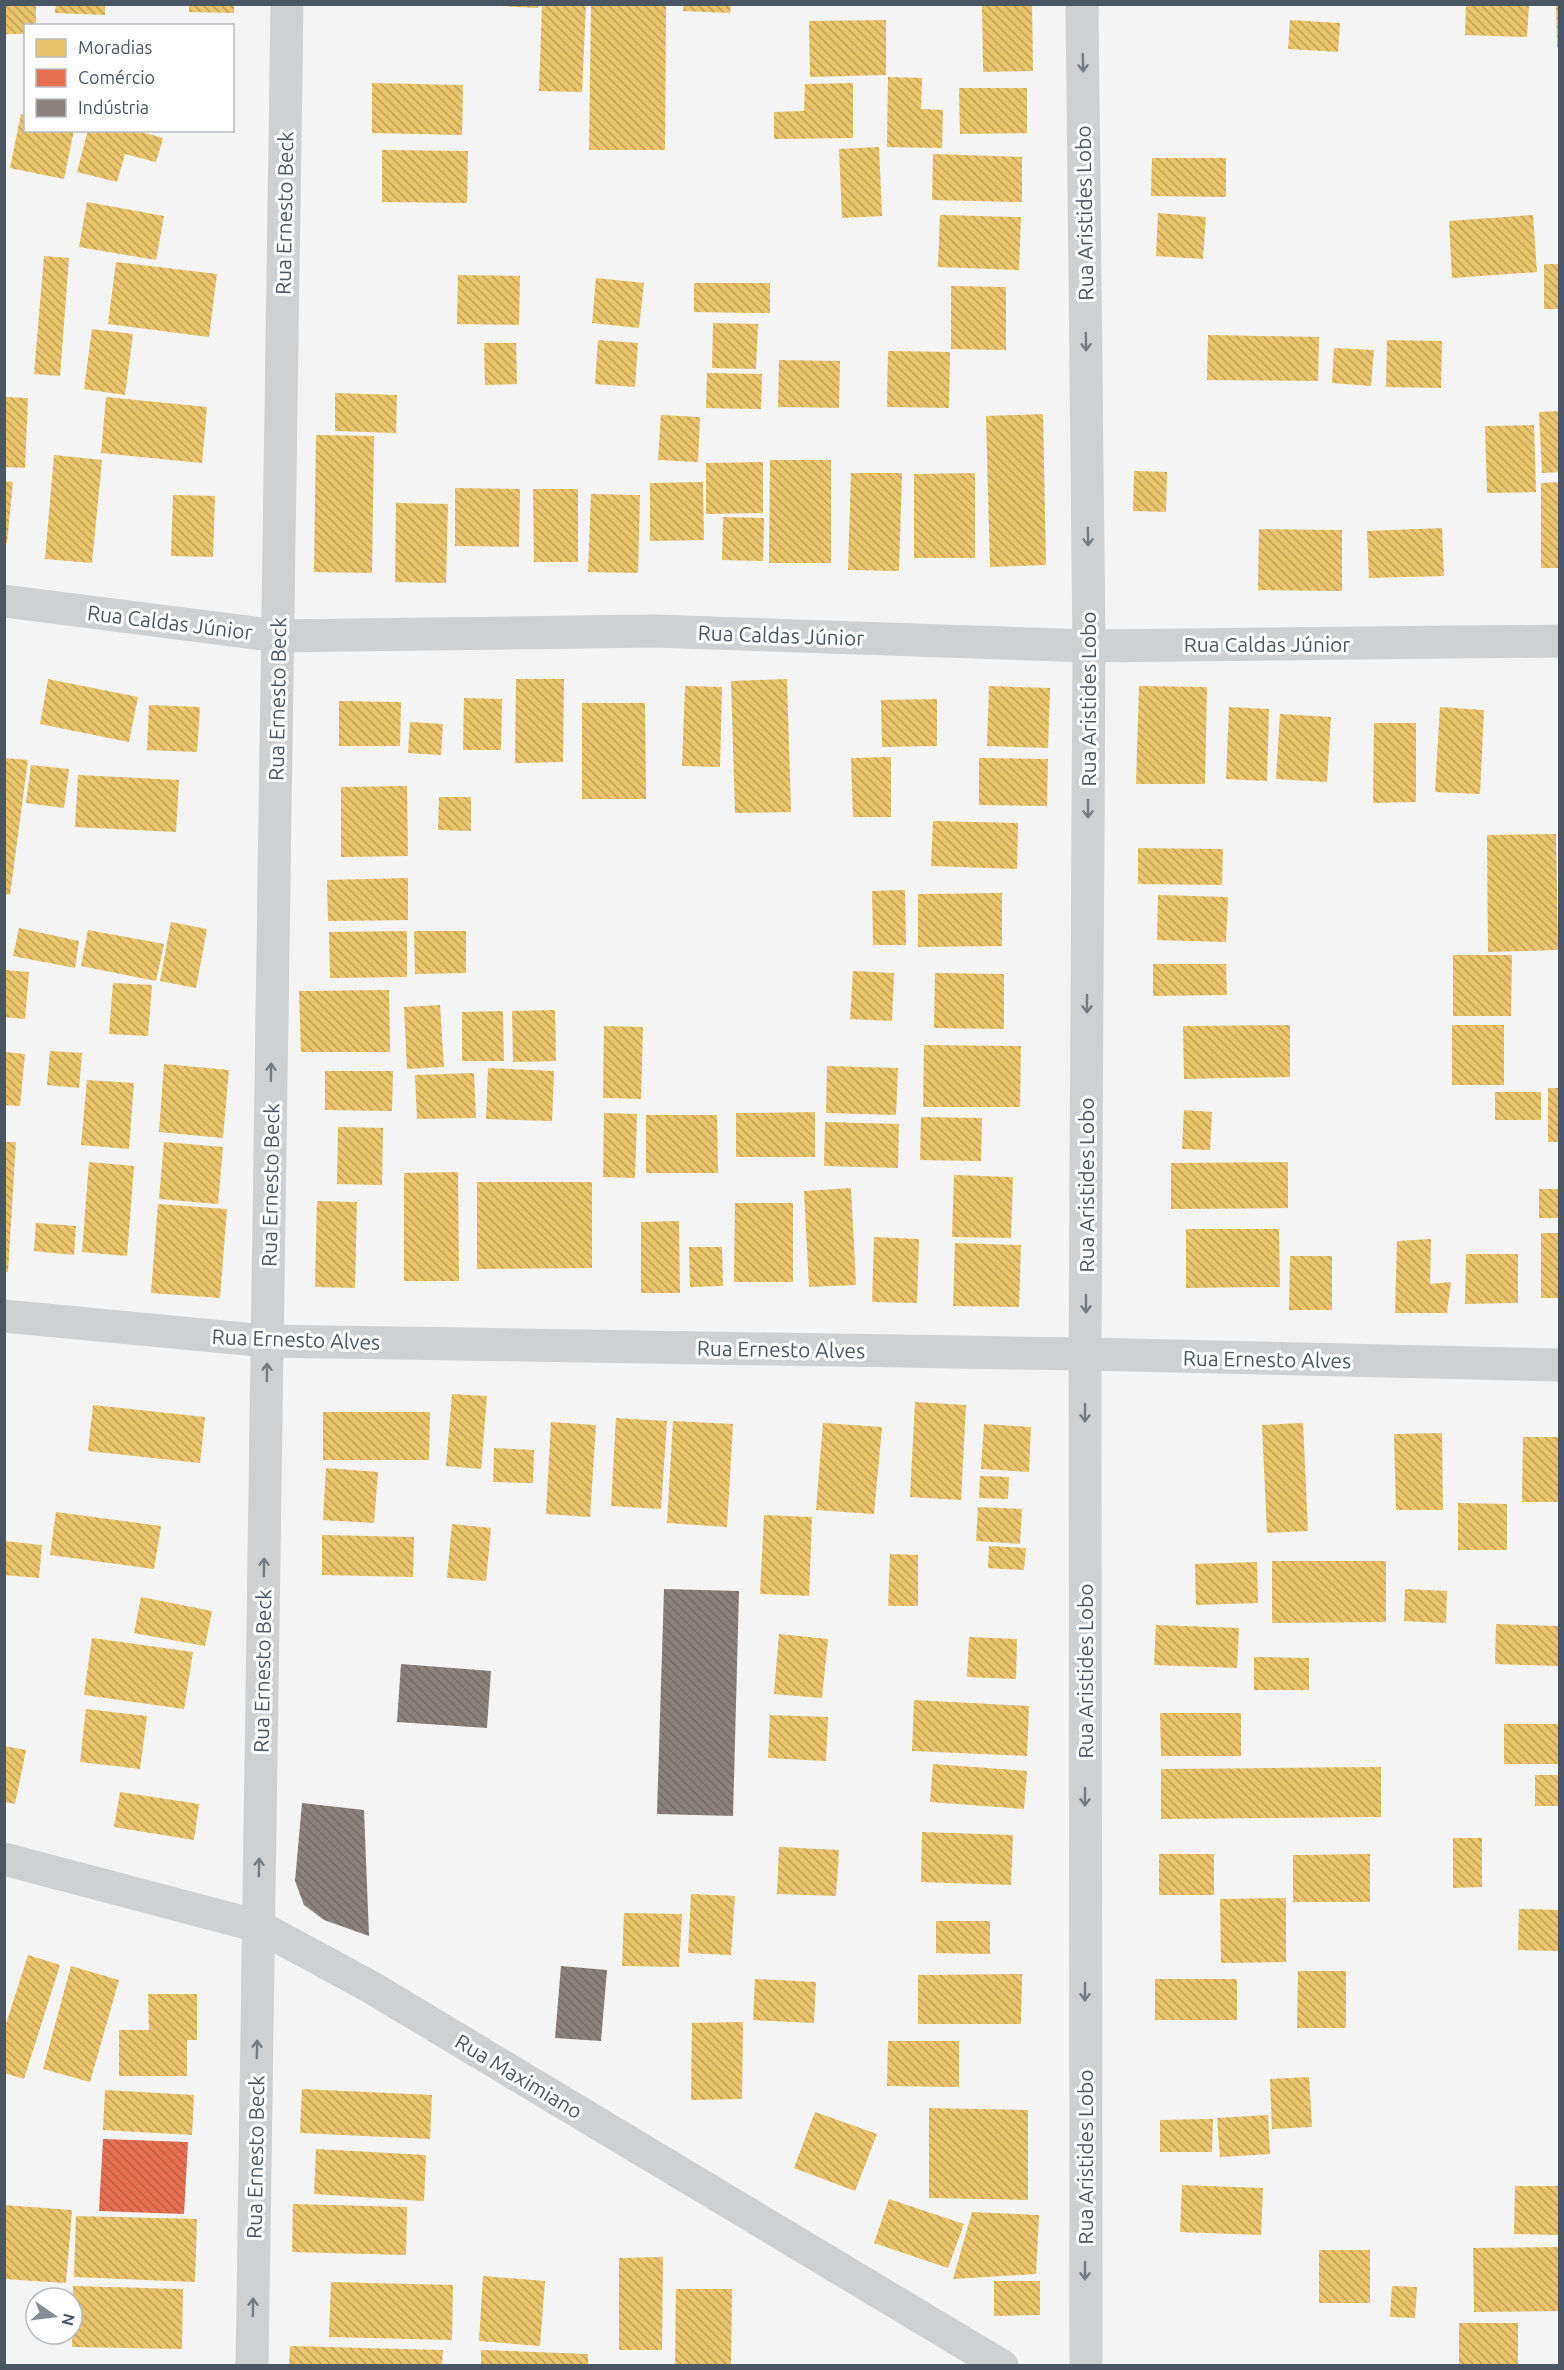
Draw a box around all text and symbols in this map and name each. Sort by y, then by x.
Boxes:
legend [24,24,234,132]
text: Moradias [78,37,152,57]
one-way arrow [1077,52,1089,72]
text: Comércio [78,67,155,87]
text: Indústria [78,97,149,117]
street label: Rua Aristides Lobo [1070,125,1098,301]
street label: Rua Ernesto Beck [271,131,297,295]
one-way arrow [1080,331,1092,351]
one-way arrow [1082,526,1093,546]
street label: Rua Caldas Júnior [86,600,254,644]
street label: Rua Aristides Lobo [1076,611,1100,787]
street label: Rua Ernesto Beck [264,617,290,781]
street label: Rua Caldas Júnior [697,620,865,650]
street label: Rua Caldas Júnior [1184,632,1350,656]
one-way arrow [1082,799,1094,819]
one-way arrow [1081,994,1093,1014]
one-way arrow [265,1063,277,1083]
street label: Rua Aristides Lobo [1074,1097,1098,1273]
street label: Rua Ernesto Beck [257,1103,283,1267]
one-way arrow [1080,1294,1092,1314]
street label: Rua Ernesto Alves [211,1324,381,1354]
street label: Rua Ernesto Alves [697,1336,865,1362]
street label: Rua Ernesto Alves [1183,1346,1351,1372]
one-way arrow [261,1363,273,1383]
one-way arrow [1079,1402,1091,1422]
one-way arrow [258,1558,269,1578]
street label: Rua Aristides Lobo [1073,1583,1097,1759]
street label: Rua Ernesto Beck [249,1589,275,1753]
one-way arrow [1079,1786,1091,1806]
one-way arrow [254,1858,265,1878]
one-way arrow [1079,1981,1091,2001]
street label: Rua Maximiano [451,2029,587,2123]
one-way arrow [251,2040,263,2060]
street label: Rua Aristides Lobo [1073,2069,1097,2245]
street label: Rua Ernesto Beck [242,2075,268,2239]
one-way arrow [1079,2260,1091,2280]
north arrow [24,2286,84,2346]
one-way arrow [247,2298,259,2318]
text: N [58,2312,79,2328]

